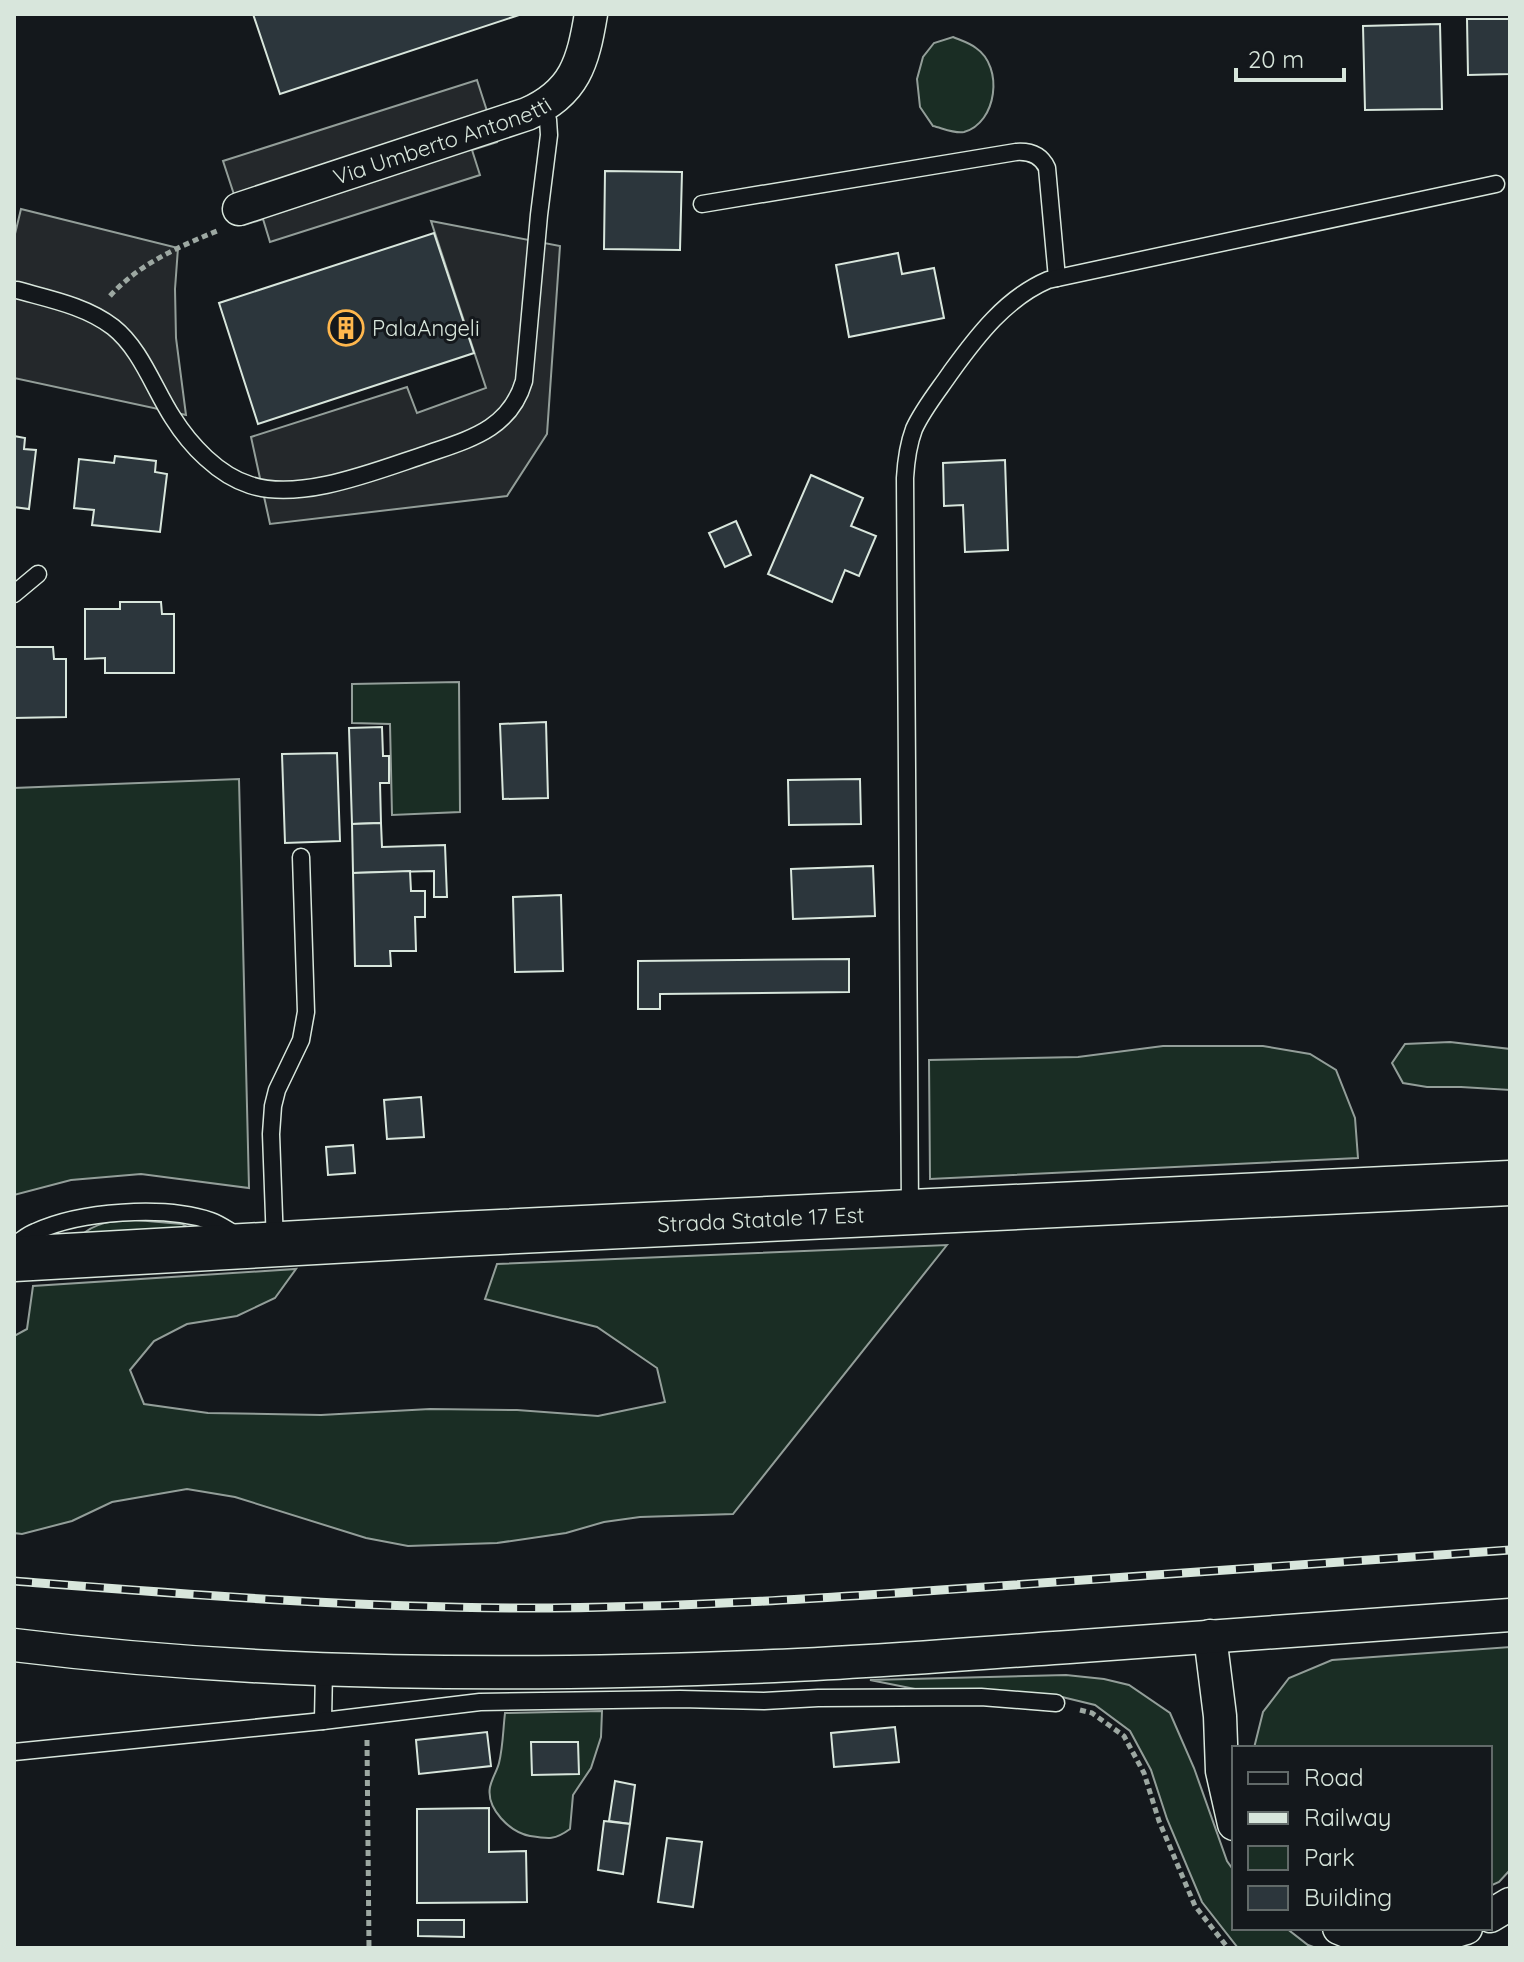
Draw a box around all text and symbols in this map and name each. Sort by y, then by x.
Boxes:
scale bar [1236,32,1344,82]
text: 20 m [1248,44,1304,74]
street label: Via Umberto Antonetti [330,90,556,191]
building icon: PalaAngeli [327,309,365,347]
place label: PalaAngeli [372,314,480,342]
street label: Strada Statale 17 Est [657,1200,865,1238]
legend [1232,1746,1492,1930]
text: Road [1304,1762,1364,1792]
text: Railway [1304,1802,1391,1832]
text: Park [1304,1842,1355,1872]
text: Building [1304,1882,1392,1912]

